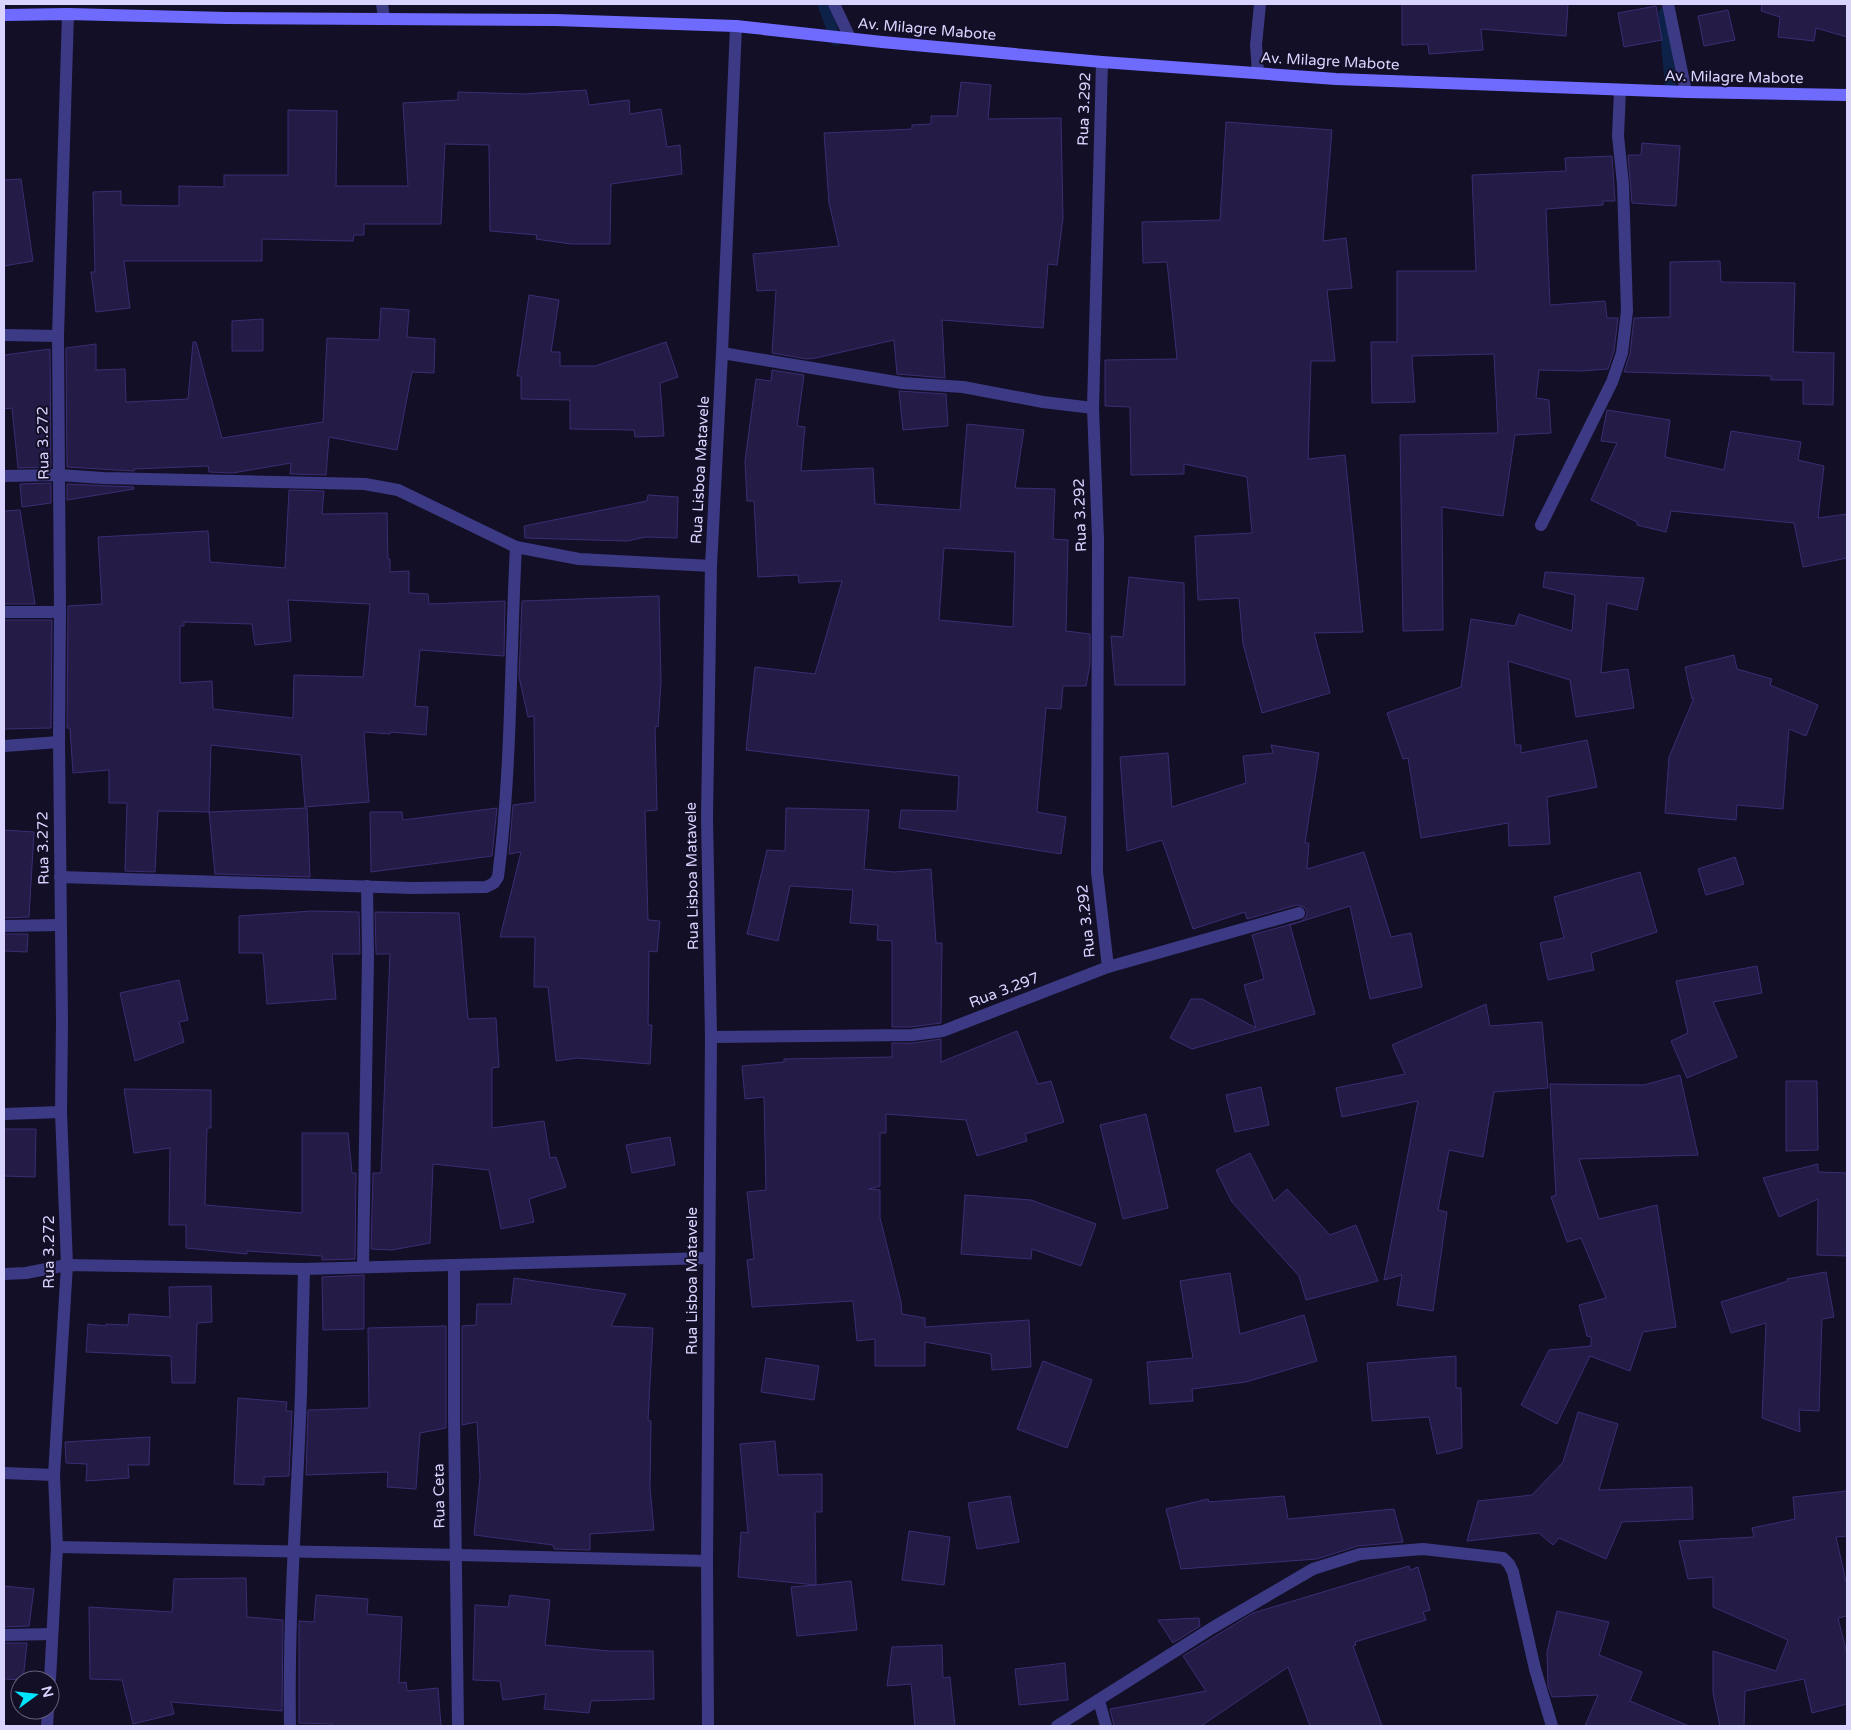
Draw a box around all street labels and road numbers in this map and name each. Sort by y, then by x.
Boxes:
street label: Av. Milagre Mabote [857,14,997,44]
street label: Av. Milagre Mabote [1260,48,1400,74]
street label: Av. Milagre Mabote [1664,67,1804,87]
street label: Rua 3.292 [1074,72,1094,146]
street label: Rua Lisboa Matavele [687,396,713,544]
street label: Rua 3.272 [33,406,53,480]
street label: Rua 3.292 [1070,478,1090,552]
street label: Rua Lisboa Matavele [682,802,702,950]
street label: Rua 3.272 [33,811,53,885]
street label: Rua 3.292 [1073,883,1099,959]
street label: Rua 3.297 [966,968,1042,1012]
street label: Rua Lisboa Matavele [683,1207,701,1355]
street label: Rua 3.272 [40,1215,58,1289]
street label: Rua Ceta [429,1463,449,1529]

